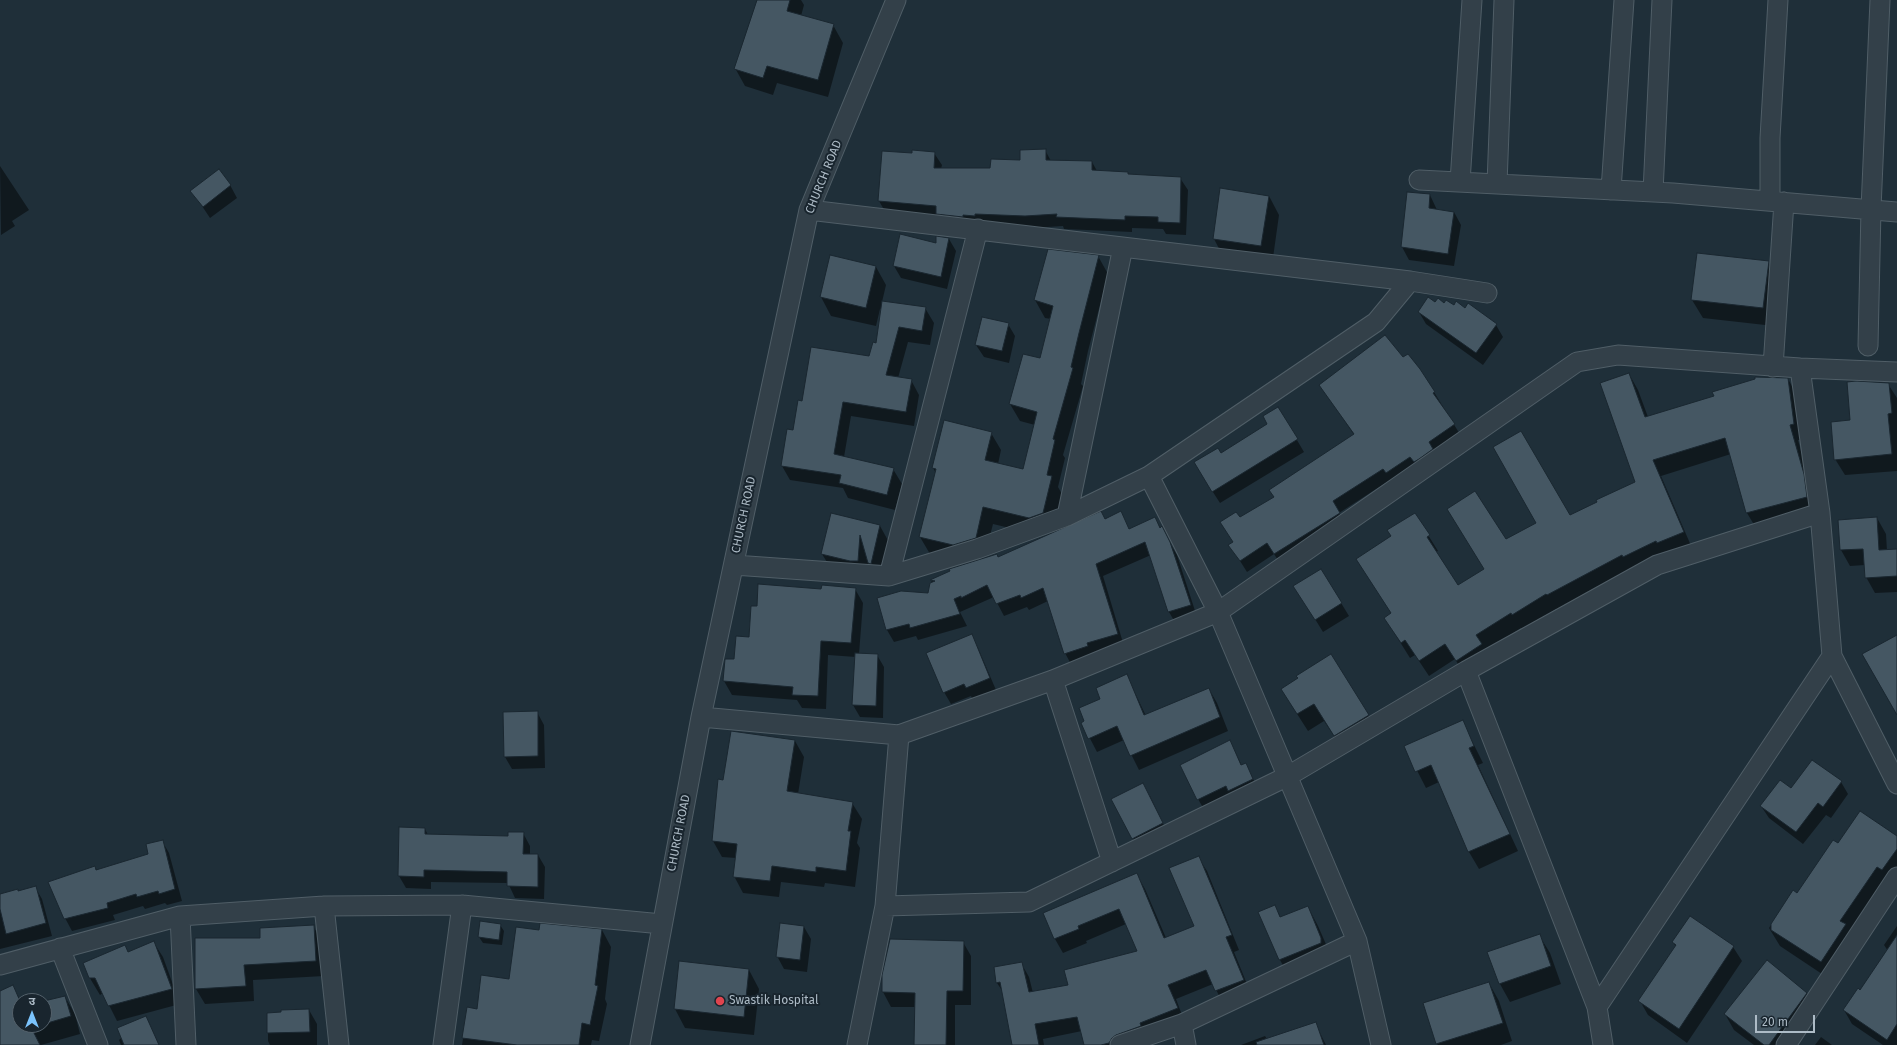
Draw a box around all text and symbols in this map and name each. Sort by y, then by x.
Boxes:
street label: CHURCH ROAD [803,138,845,216]
street label: CHURCH ROAD [729,475,759,555]
street label: CHURCH ROAD [664,793,694,873]
north arrow [12,993,52,1033]
place label: Swastik Hospital [729,994,819,1008]
text: उ [29,995,35,1008]
marker: Swastik Hospital [714,995,726,1007]
scale bar [1757,1007,1817,1033]
text: 20 m [1762,1015,1788,1029]

